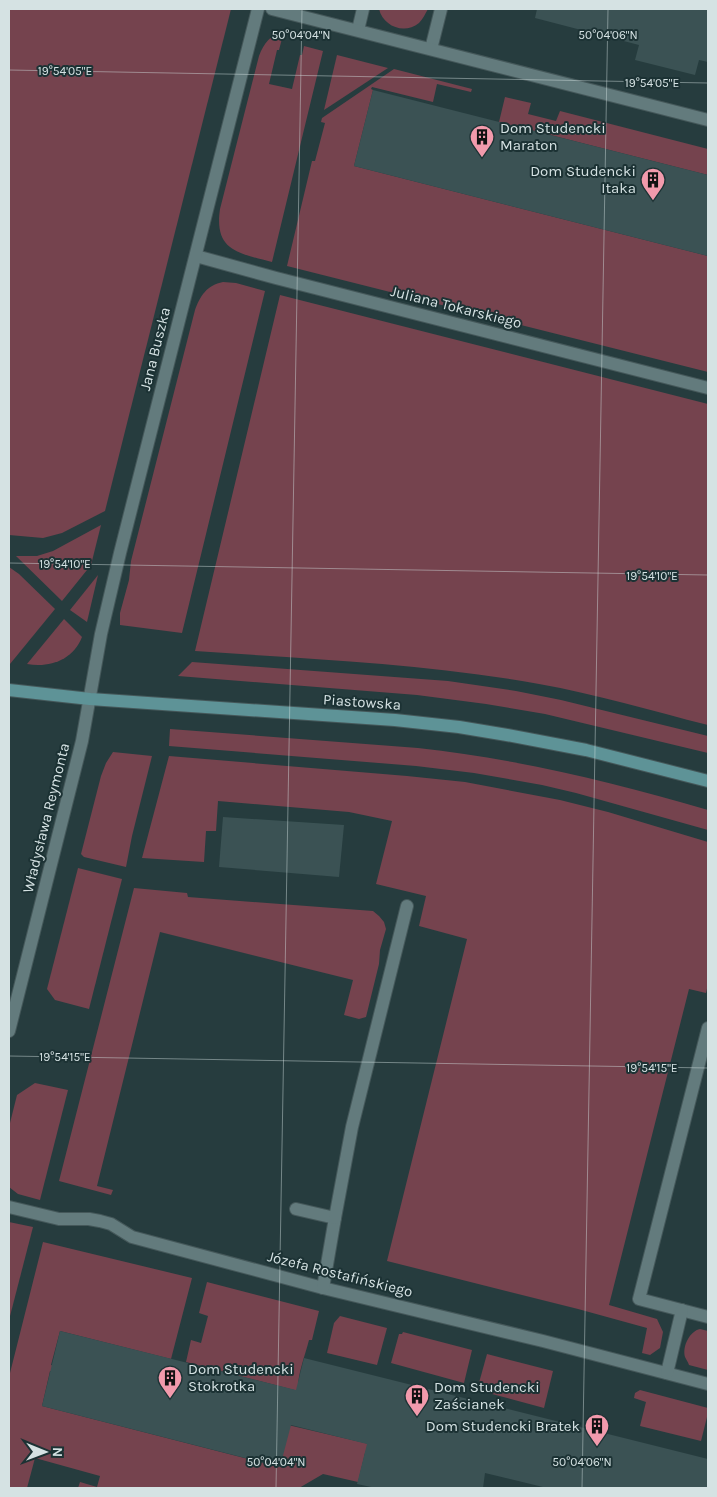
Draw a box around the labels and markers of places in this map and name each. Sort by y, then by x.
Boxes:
place label: Dom Studencki Maraton [500,119,606,154]
building icon: Dom Studencki Maraton [469,124,495,158]
place label: Dom Studencki Itaka [530,162,636,197]
building icon: Dom Studencki Itaka [640,167,666,201]
place label: Dom Studencki Stokrotka [188,1360,294,1395]
building icon: Dom Studencki Stokrotka [157,1365,183,1399]
place label: Dom Studencki Zaścianek [434,1378,540,1413]
building icon: Dom Studencki Zaścianek [404,1383,430,1417]
building icon: Dom Studencki Bratek [584,1413,610,1447]
place label: Dom Studencki Bratek [426,1417,580,1435]

